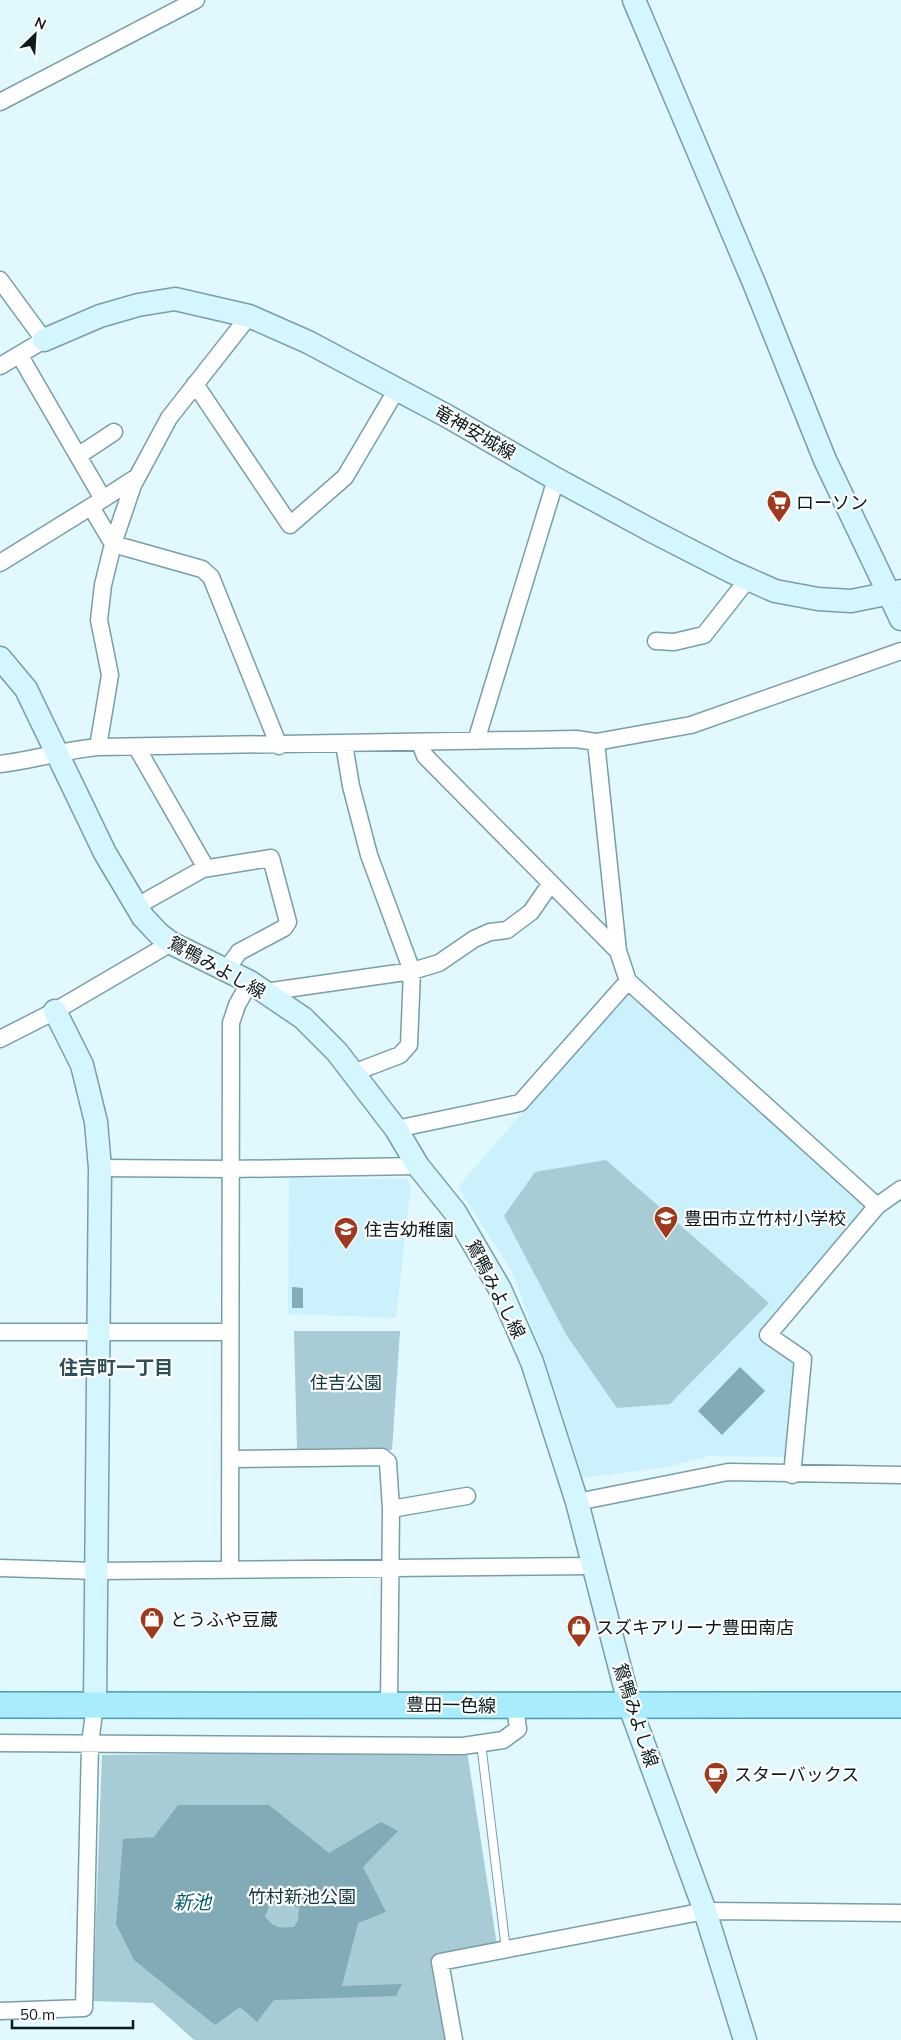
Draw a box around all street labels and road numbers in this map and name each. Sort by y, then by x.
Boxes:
street label: 竜神安城線 [430,400,520,464]
street label: 鴛鴨みよし線 [164,931,270,1003]
street label: 鴛鴨みよし線 [461,1236,531,1342]
street label: 鴛鴨みよし線 [608,1660,664,1770]
street label: 豊田一色線 [406,1693,496,1717]

